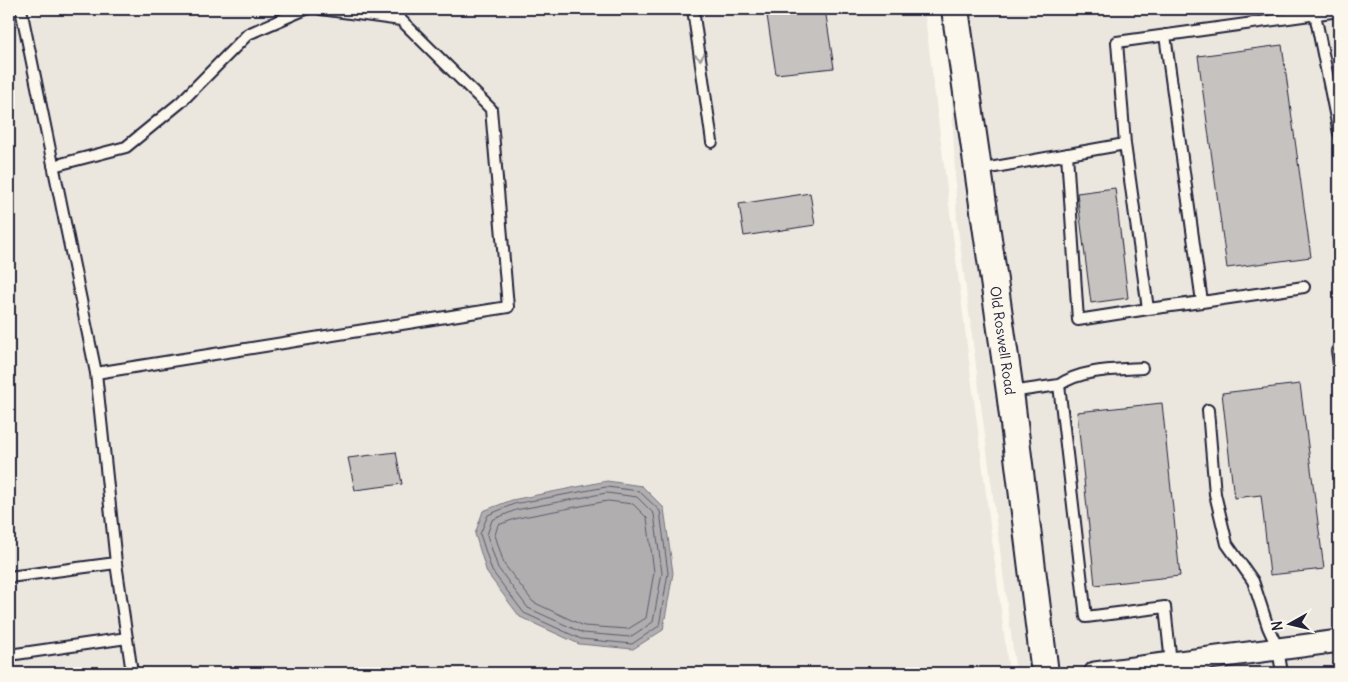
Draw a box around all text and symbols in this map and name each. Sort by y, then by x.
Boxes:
one-way arrow [694,53,704,61]
street label: Old Roswell Road [986,285,1019,396]
north arrow [1266,600,1316,650]
text: N [1268,620,1287,632]

